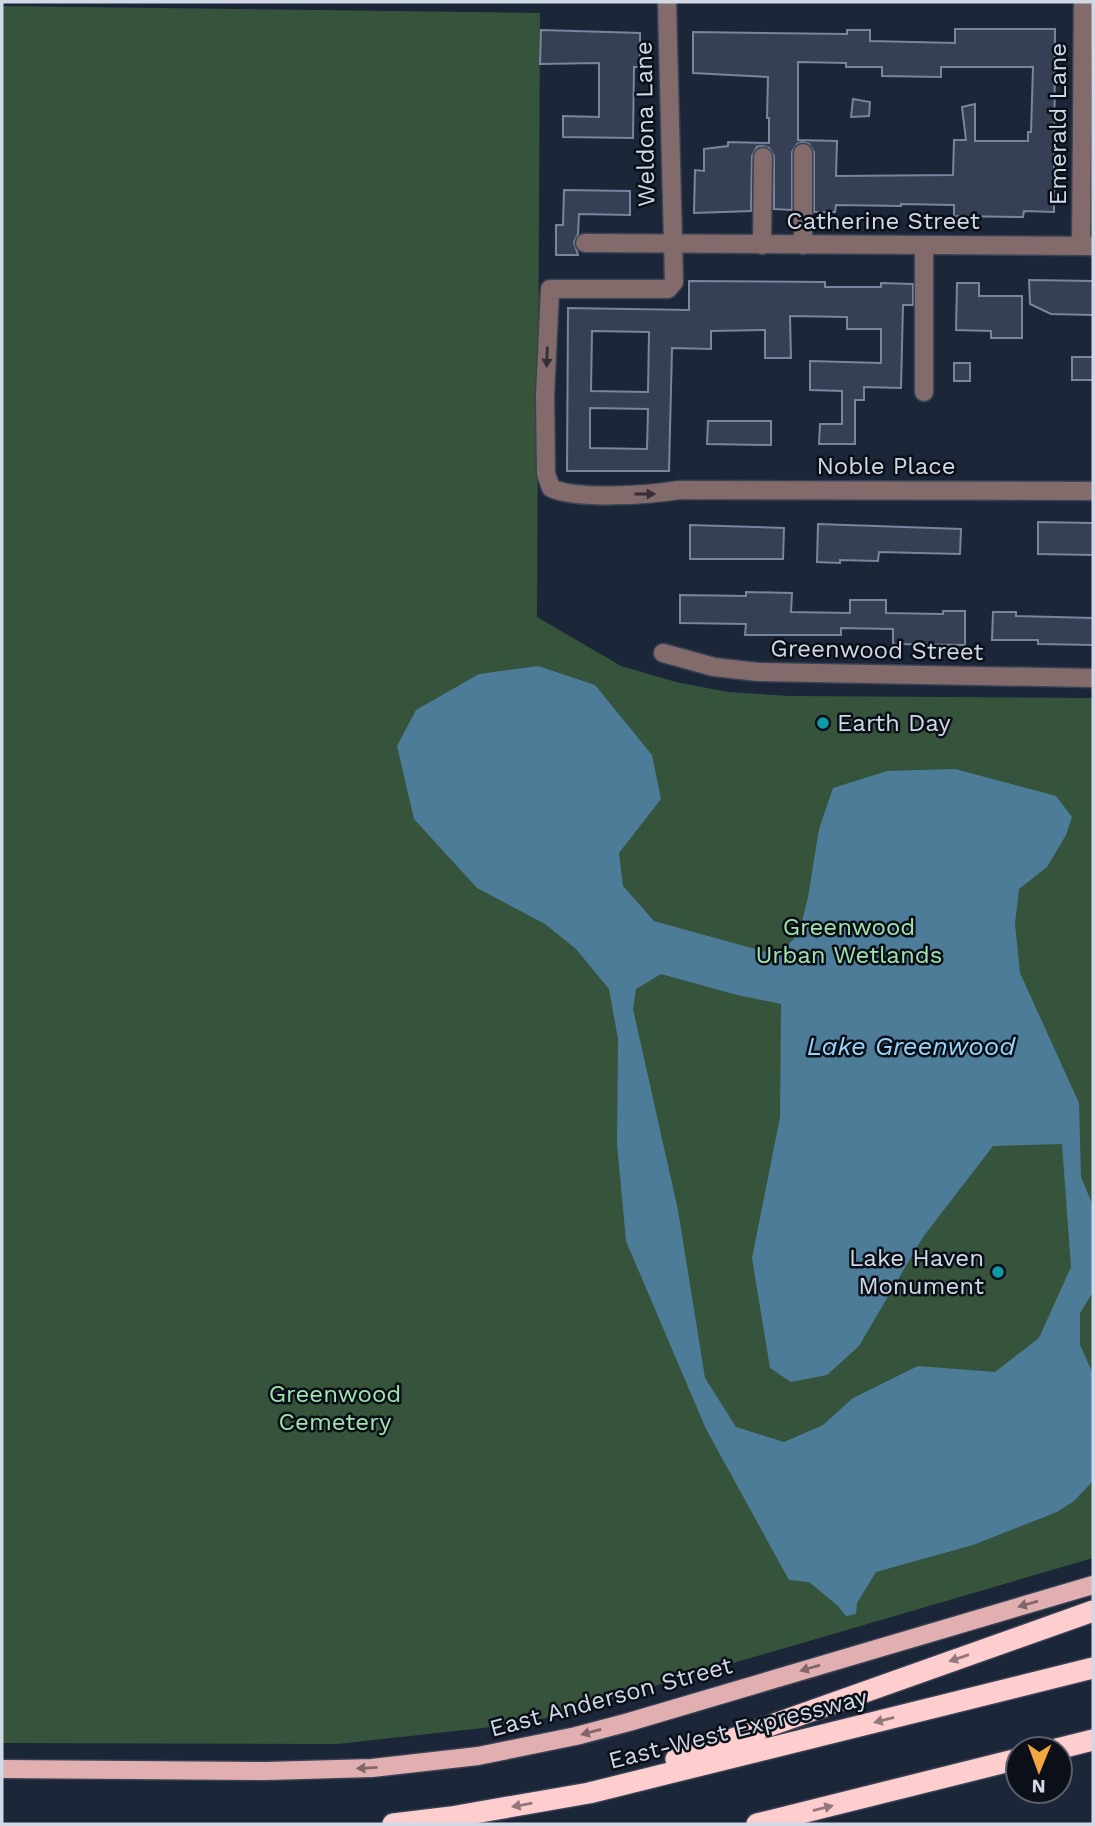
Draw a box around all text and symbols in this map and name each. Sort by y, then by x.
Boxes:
street label: Weldona Lane [630,41,660,207]
street label: Emerald Lane [1044,43,1072,205]
street label: Catherine Street [786,207,980,235]
one-way arrow [541,346,552,368]
street label: Noble Place [816,452,956,480]
one-way arrow [634,488,656,500]
street label: Greenwood Street [770,634,984,666]
place label: Earth Day [837,709,951,737]
marker: Earth Day [815,715,831,731]
park label: Greenwood Urban Wetlands [755,913,943,969]
water label: Lake Greenwood [807,1031,1016,1061]
place label: Lake Haven Monument [849,1244,984,1300]
marker: Lake Haven Monument [990,1264,1006,1280]
park label: Greenwood Cemetery [269,1380,401,1436]
one-way arrow [1017,1600,1038,1610]
street label: East Anderson Street [487,1651,735,1743]
one-way arrow [949,1653,970,1664]
one-way arrow [799,1664,820,1674]
street label: East-West Expressway [606,1683,871,1775]
one-way arrow [873,1715,895,1726]
one-way arrow [580,1727,602,1738]
north arrow [1004,1735,1074,1805]
one-way arrow [356,1763,378,1774]
text: N [1031,1775,1046,1798]
one-way arrow [511,1800,533,1811]
one-way arrow [812,1802,834,1813]

